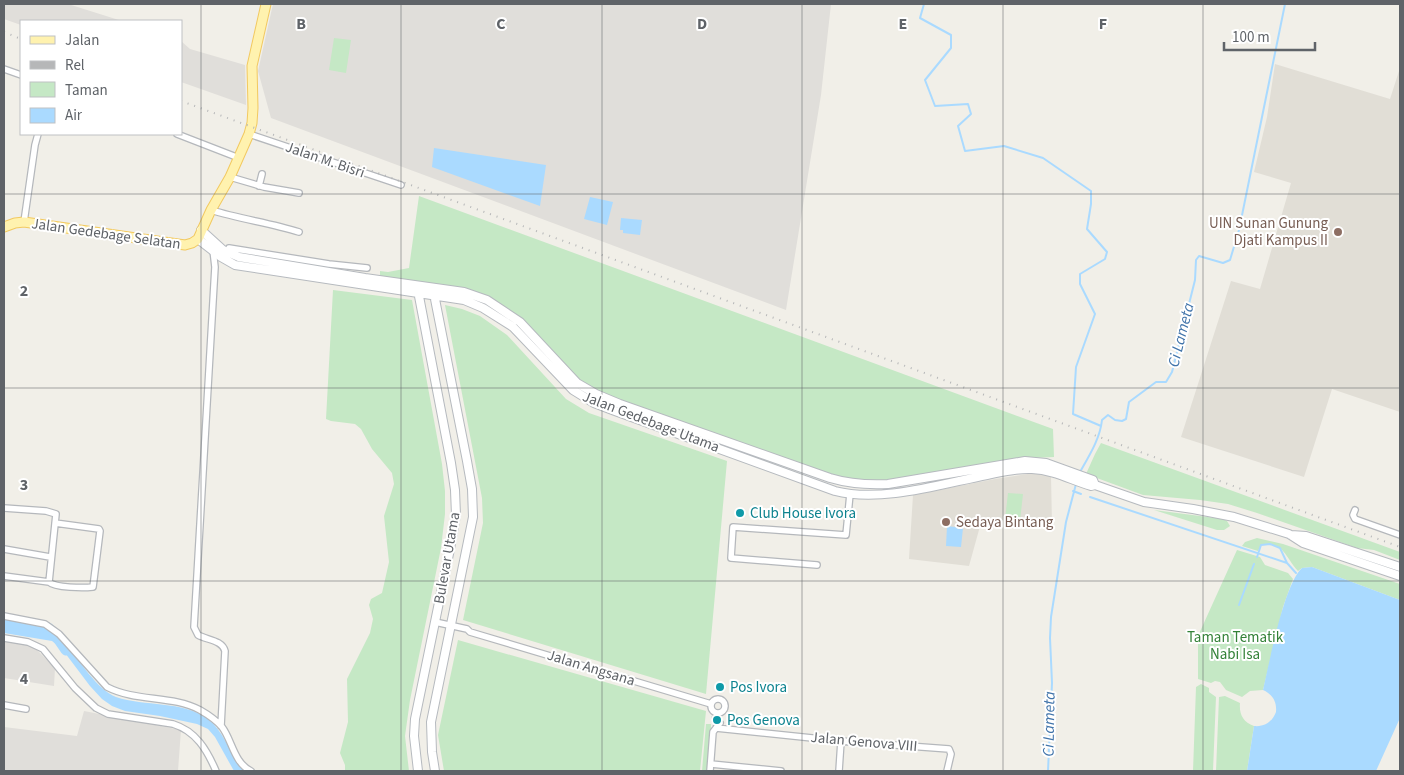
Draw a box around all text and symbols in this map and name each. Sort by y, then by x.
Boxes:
text: B [296,13,306,35]
text: C [496,13,506,35]
text: D [697,13,707,35]
text: E [899,13,907,35]
text: F [1099,13,1107,35]
legend [20,20,182,135]
scale bar [1224,20,1315,52]
text: 100 m [1232,27,1270,48]
text: Jalan [65,30,99,51]
text: Rel [65,55,85,76]
text: Taman [65,80,108,101]
text: Air [65,105,83,126]
street label: Jalan M. Bisri [282,137,368,183]
street label: Jalan Gedebage Selatan [30,213,182,255]
place label: UIN Sunan Gunung Djati Kampus II [1209,213,1328,251]
marker: UIN Sunan Gunung Djati Kampus II [1332,226,1344,238]
text: 2 [20,280,28,302]
water label: Ci Lameta [1162,300,1200,369]
street label: Jalan Gedebage Utama [579,386,723,458]
text: 3 [20,474,28,496]
place label: Club House Ivora [750,503,856,524]
marker: Club House Ivora [734,507,746,519]
street label: Bulevar Utama [429,510,465,606]
place label: Sedaya Bintang [956,512,1054,533]
marker: Sedaya Bintang [940,516,952,528]
park label: Taman Tematik Nabi Isa [1187,627,1284,665]
street label: Jalan Angsana [544,645,638,691]
text: 4 [20,668,29,690]
place label: Pos Ivora [730,677,787,698]
marker: Pos Ivora [714,681,726,693]
water label: Ci Lameta [1037,691,1061,757]
place label: Pos Genova [727,710,800,731]
marker: Pos Genova [711,714,723,726]
street label: Jalan Genova VIII [810,727,918,757]

